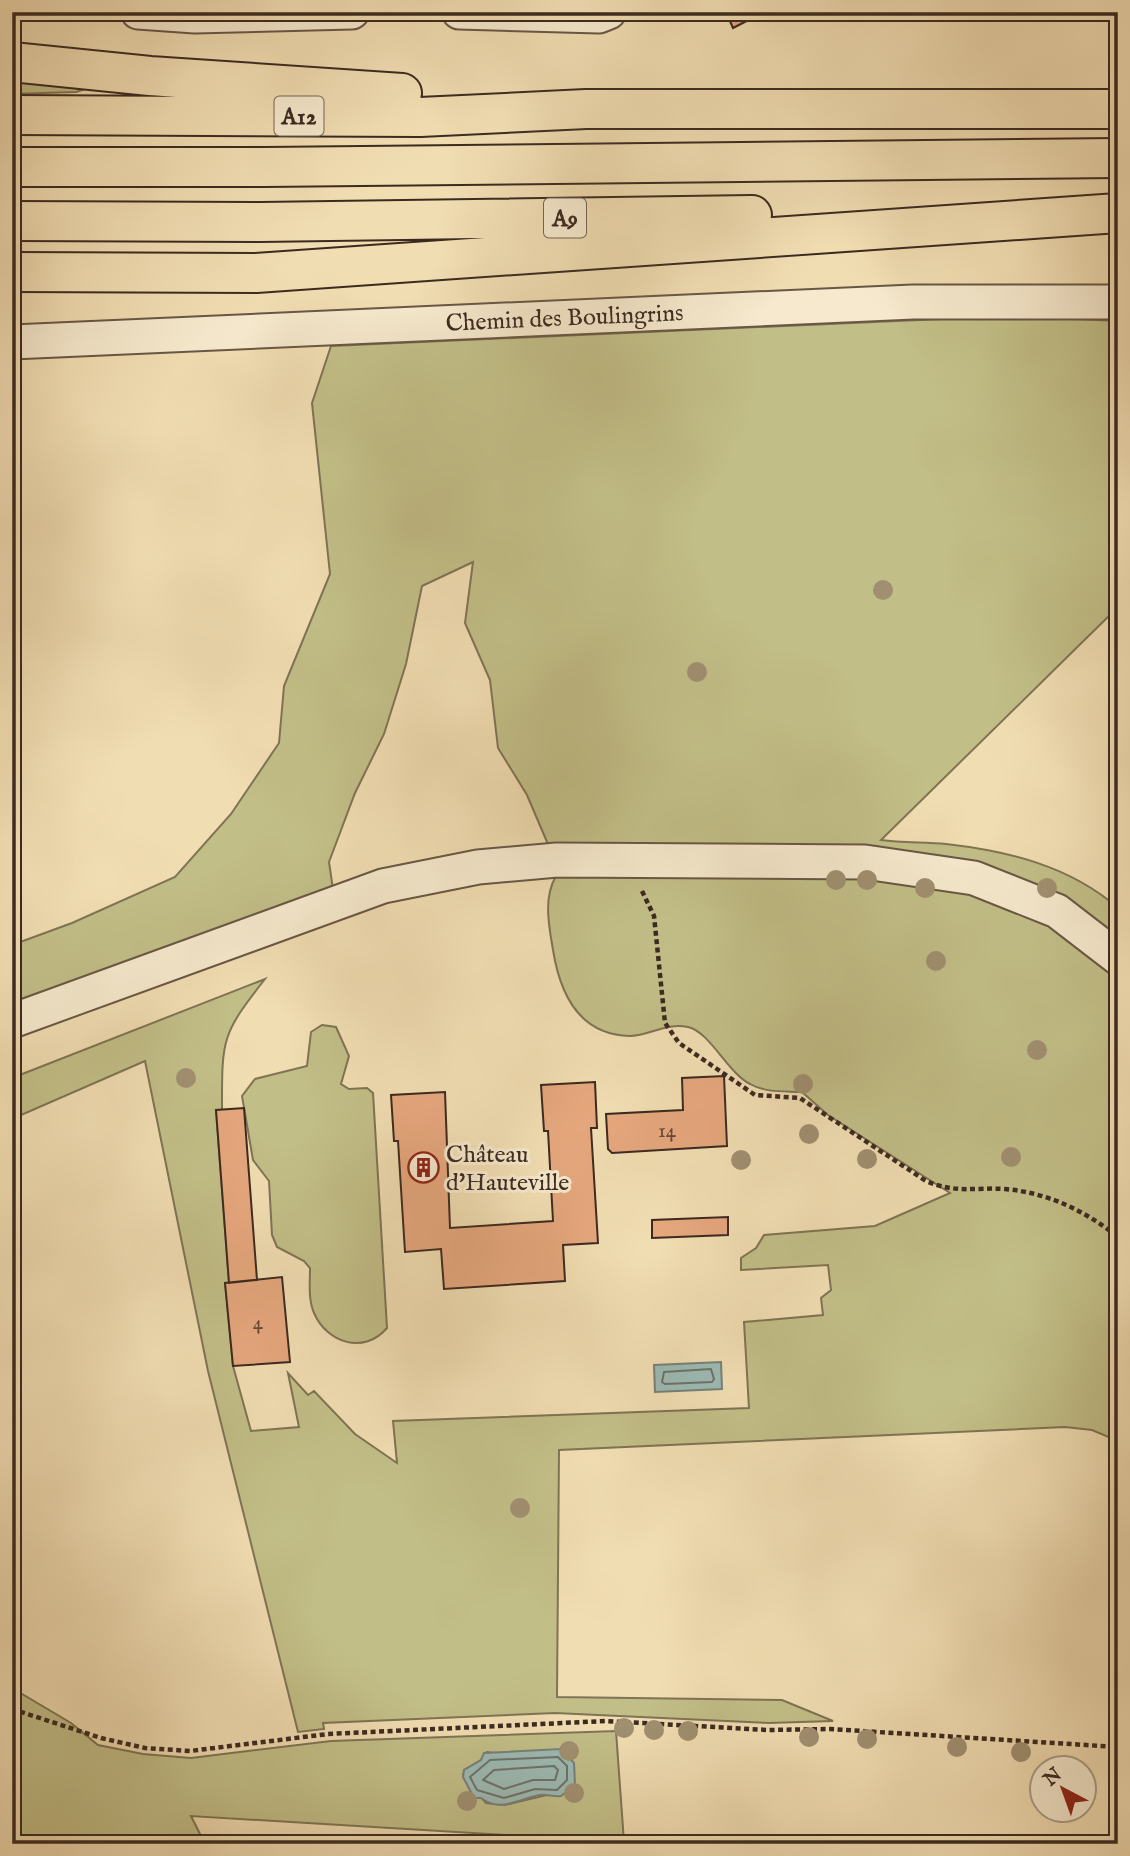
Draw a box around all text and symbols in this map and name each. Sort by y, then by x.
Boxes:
road number: A12 [274,97,324,136]
road number: A9 [544,198,586,238]
street label: Chemin des Boulingrins [445,298,684,340]
house number: 14 [658,1118,677,1145]
place label: Château d'Hauteville [446,1140,569,1199]
building icon: Château d'Hauteville [406,1151,440,1185]
house number: 4 [253,1310,264,1337]
north arrow [1028,1755,1098,1825]
text: N [1038,1763,1068,1793]

